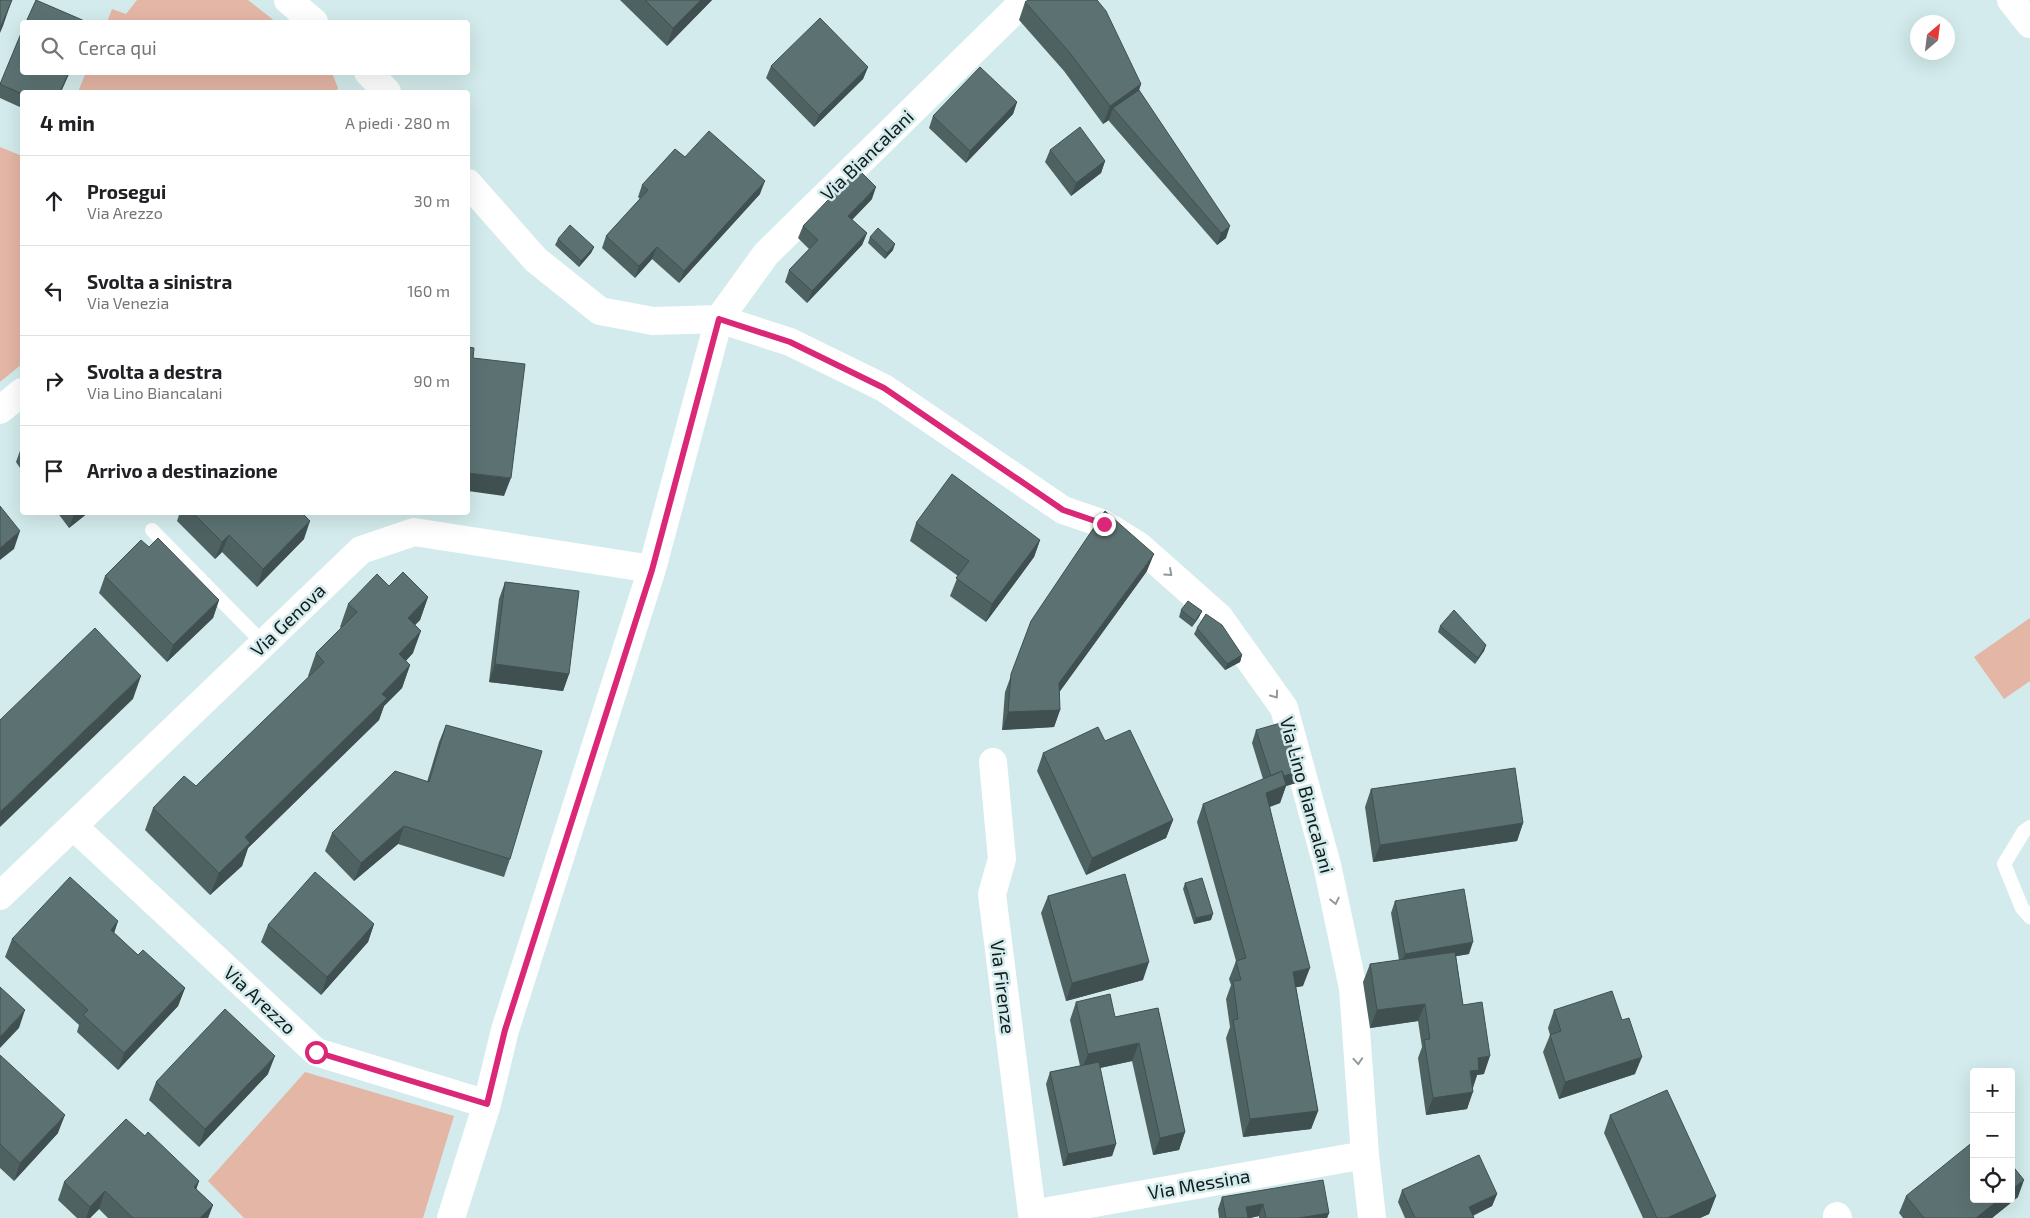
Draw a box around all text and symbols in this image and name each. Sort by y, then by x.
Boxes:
north arrow [1910,15,1955,60]
search box [20,20,470,75]
icon: search [38,34,66,62]
text: Cerca qui [78,36,157,59]
street label: Via Biancalani [815,105,918,205]
text: 4 min [40,110,95,135]
text: A piedi · 280 m [345,113,450,132]
text: Prosegui [87,180,166,203]
icon: ahead [40,187,68,215]
text: 30 m [414,191,450,210]
text: Via Arezzo [87,203,163,222]
text: Svolta a sinistra [87,270,232,293]
icon: left [40,277,68,305]
text: 160 m [407,281,450,300]
text: Via Venezia [87,293,169,312]
text: Svolta a destra [87,360,222,383]
icon: right [40,367,68,395]
text: 90 m [414,371,450,390]
text: Via Lino Biancalani [87,383,223,402]
icon: arrive [40,457,68,485]
text: Arrivo a destinazione [87,459,278,482]
route end [1093,513,1116,536]
one-way arrow [1164,567,1173,576]
street label: Via Genova [245,578,330,661]
one-way arrow [1268,690,1278,699]
street label: Via Lino Biancalani [1276,714,1339,876]
one-way arrow [1329,896,1340,905]
street label: Via Firenze [986,939,1021,1035]
street label: Via Arezzo [220,961,301,1039]
route start [305,1041,328,1064]
one-way arrow [1352,1058,1363,1066]
map controls [1970,1068,2015,1203]
button: + [1970,1068,2015,1113]
button: − [1970,1113,2015,1158]
button: locate [1970,1158,2015,1203]
street label: Via Messina [1146,1163,1252,1204]

